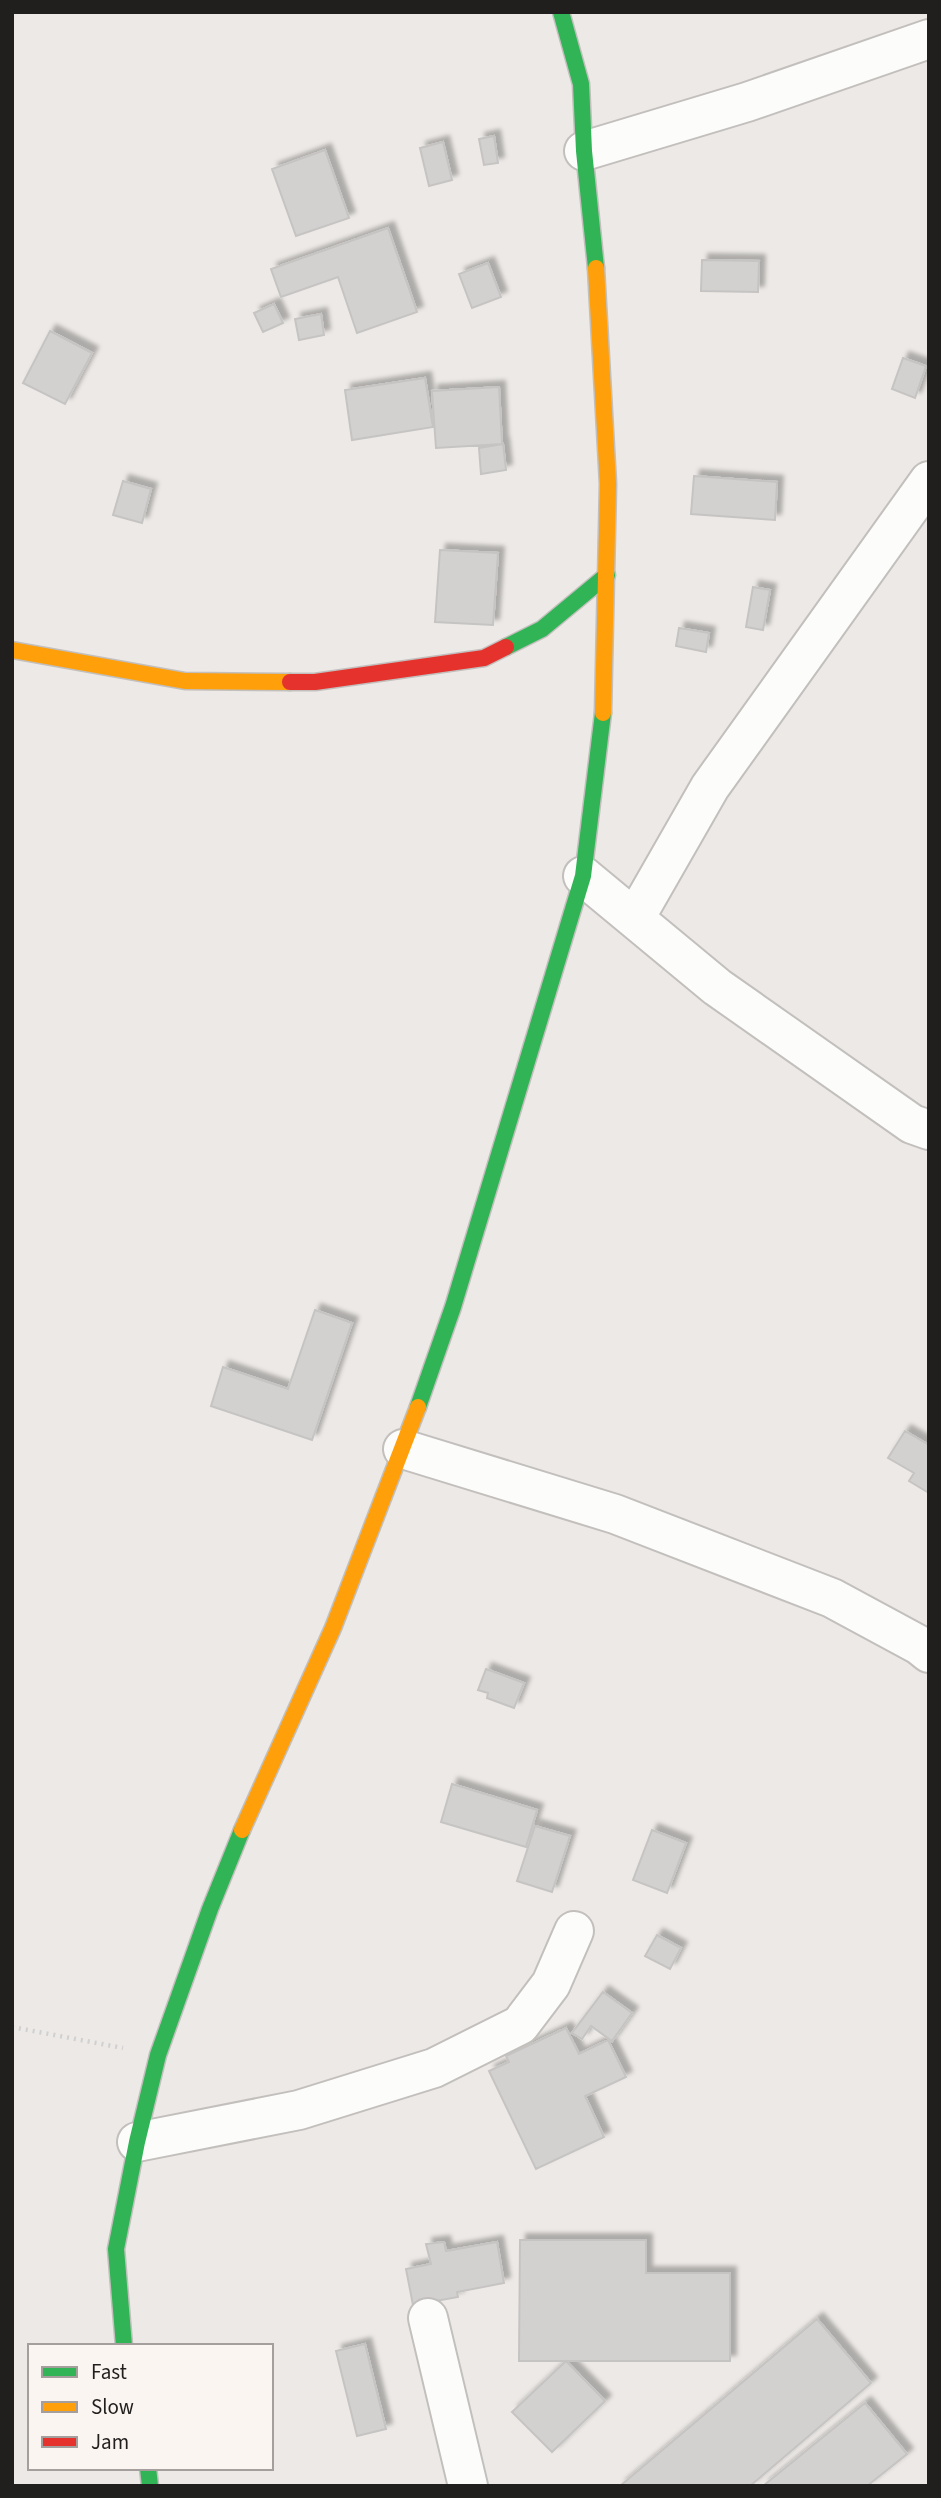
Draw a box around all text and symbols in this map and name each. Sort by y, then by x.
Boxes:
legend [28,2344,273,2470]
text: Fast [91,2357,127,2387]
text: Slow [91,2392,134,2422]
text: Jam [91,2427,129,2457]

